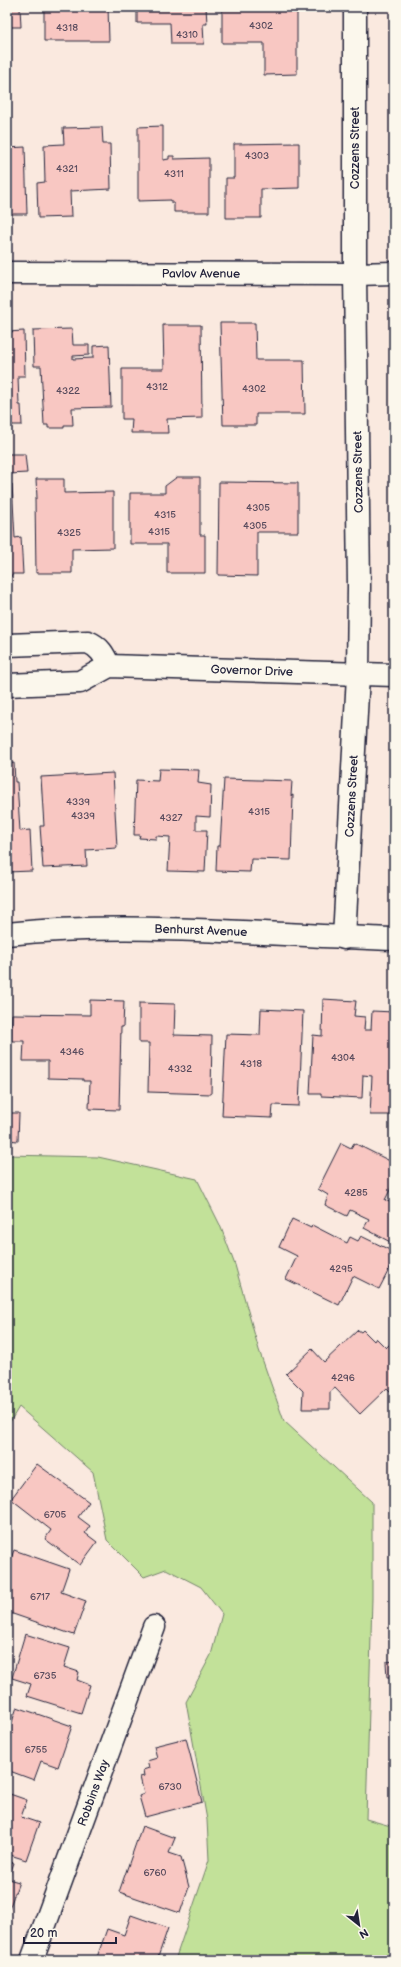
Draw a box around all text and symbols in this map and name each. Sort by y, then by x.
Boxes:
house number: 4302 [249,20,273,32]
house number: 4318 [56,22,78,34]
house number: 4310 [176,29,198,41]
street label: Cozzens Street [348,107,363,189]
house number: 4303 [245,150,269,162]
house number: 4321 [56,163,78,175]
house number: 4311 [164,168,184,180]
street label: Pavlov Avenue [162,266,240,282]
house number: 4312 [146,381,168,393]
house number: 4302 [242,383,266,395]
house number: 4322 [56,385,80,397]
street label: Cozzens Street [350,430,367,513]
house number: 4305 [246,502,270,514]
house number: 4315 [154,509,176,521]
house number: 4305 [243,520,267,532]
house number: 4315 [148,526,170,538]
house number: 4325 [57,527,81,539]
street label: Governor Drive [210,662,293,680]
street label: Cozzens Street [342,754,362,838]
house number: 4339 [66,796,90,808]
house number: 4315 [248,806,270,818]
house number: 4339 [71,810,95,822]
house number: 4327 [159,812,183,824]
street label: Benhurst Avenue [154,922,248,940]
house number: 4346 [60,1046,84,1058]
house number: 4304 [331,1052,355,1064]
house number: 4318 [240,1058,262,1070]
house number: 4332 [168,1063,192,1075]
house number: 4285 [344,1187,368,1199]
house number: 4295 [329,1263,353,1275]
house number: 4296 [331,1372,355,1384]
house number: 6705 [44,1509,67,1521]
house number: 6717 [30,1591,50,1603]
house number: 6735 [34,1670,57,1682]
house number: 6755 [25,1744,48,1756]
street label: Robbins Way [75,1757,113,1828]
house number: 6730 [158,1781,182,1793]
house number: 6760 [143,1867,167,1879]
north arrow [339,1905,379,1945]
scale bar [24,1919,116,1945]
text: 20 m [30,1926,57,1941]
text: N [357,1926,371,1941]

